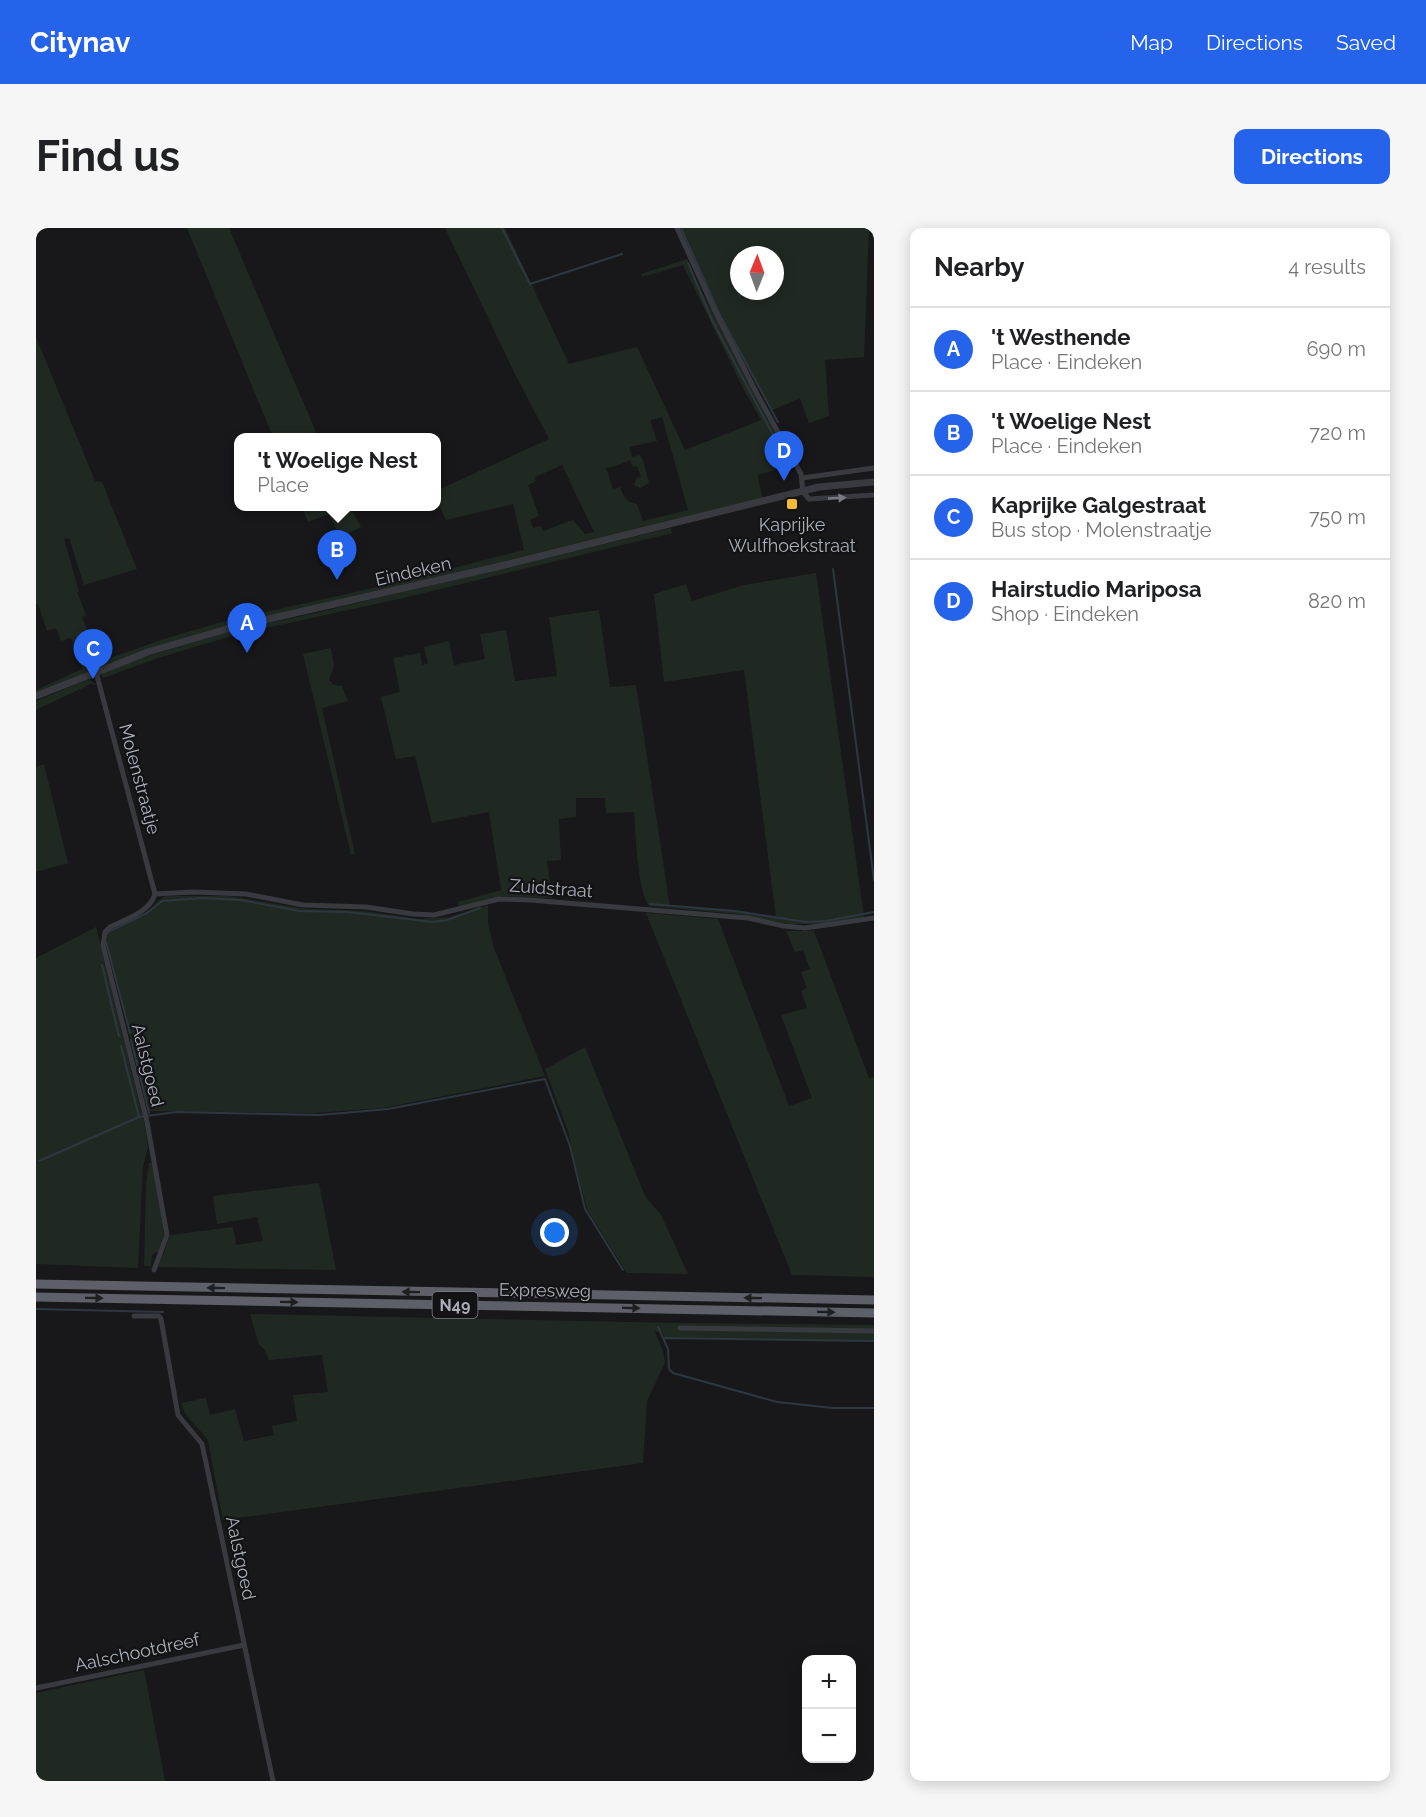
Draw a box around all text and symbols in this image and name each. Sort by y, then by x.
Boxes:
text: Citynav [30,26,130,59]
text: Map [1130,30,1173,55]
text: Directions [1206,30,1303,55]
text: Saved [1336,30,1396,55]
button: Directions [1234,129,1390,184]
text: Find us [36,132,180,181]
north arrow [730,246,784,300]
text: Nearby [934,252,1024,282]
text: 4 results [1288,255,1366,279]
text: 't Westhende [991,324,1130,350]
text: A [947,337,960,361]
text: 690 m [1307,337,1366,361]
text: Place · Eindeken [991,350,1142,374]
text: 't Woelige Nest [991,408,1151,434]
text: B [947,421,960,445]
text: 720 m [1309,421,1366,445]
pin: D [764,432,804,481]
popup [234,433,441,511]
text: Place · Eindeken [991,434,1142,458]
text: 't Woelige Nest [257,447,418,473]
text: Place [257,473,309,497]
text: Kaprijke Galgestraat [991,492,1206,518]
one-way arrow [827,493,846,502]
marker: Kaprijke Wulfhoekstraat [785,497,799,511]
text: C [947,505,960,529]
text: 750 m [1309,505,1366,529]
place label: Kaprijke Wulfhoekstraat [728,514,856,556]
text: Bus stop · Molenstraatje [991,518,1211,542]
pin: B [318,530,356,580]
street label: Eindeken [373,552,453,590]
text: Hairstudio Mariposa [991,576,1202,602]
text: D [946,589,961,613]
text: 820 m [1308,589,1366,613]
text: Shop · Eindeken [991,602,1139,626]
pin: A [228,604,266,653]
pin: C [74,630,112,679]
street label: Molenstraatje [115,721,165,837]
street label: Zuidstraat [509,875,593,901]
street label: Aalstgoed [128,1021,168,1109]
your location [540,1218,569,1247]
street label: Expresweg [499,1279,591,1301]
one-way arrow [206,1283,225,1293]
one-way arrow [401,1287,420,1296]
road number: N49 [432,1292,478,1318]
one-way arrow [85,1293,104,1303]
one-way arrow [743,1293,762,1303]
one-way arrow [280,1297,299,1307]
one-way arrow [622,1304,641,1313]
one-way arrow [817,1307,836,1317]
street label: Aalstgoed [222,1514,260,1602]
street label: Aalschootdreef [73,1628,202,1675]
map controls [802,1655,856,1763]
button: + [802,1655,856,1709]
button: − [802,1709,856,1763]

